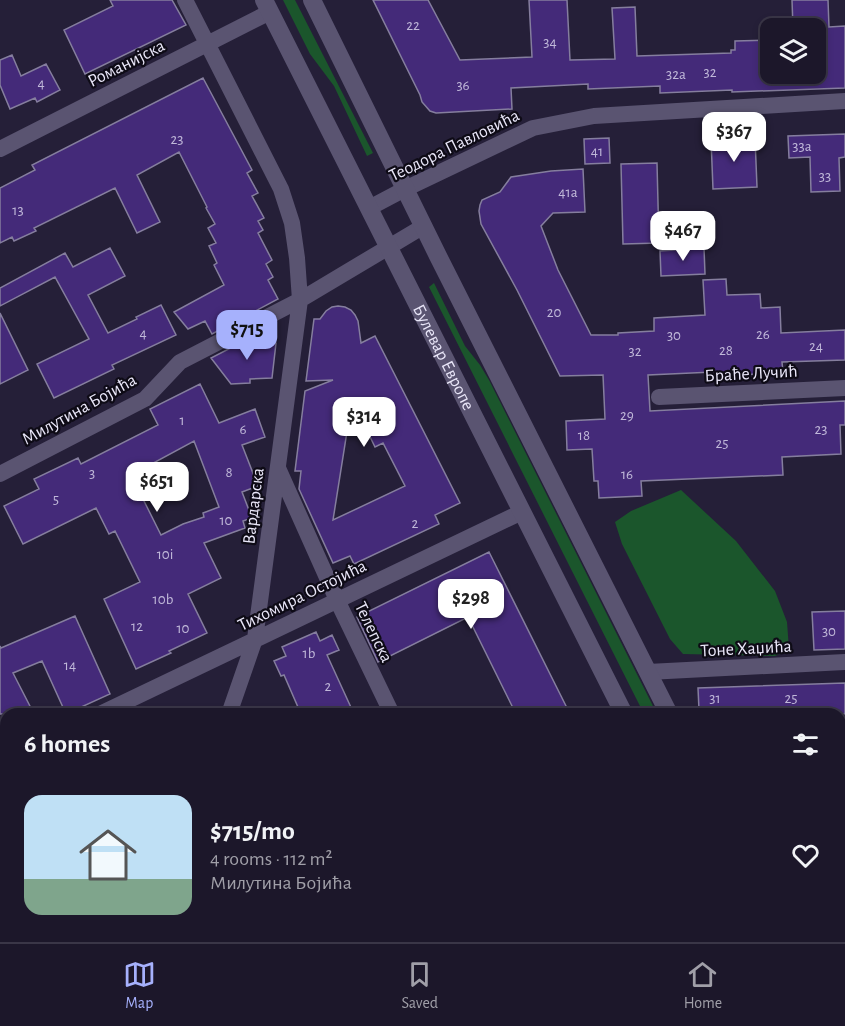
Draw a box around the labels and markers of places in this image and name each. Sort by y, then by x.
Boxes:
pin: $367 [698,112,770,163]
pin: $467 [647,211,719,262]
pin: $715 [211,310,283,361]
pin: $314 [328,397,400,448]
pin: $651 [121,462,193,513]
pin: $298 [435,579,507,630]

